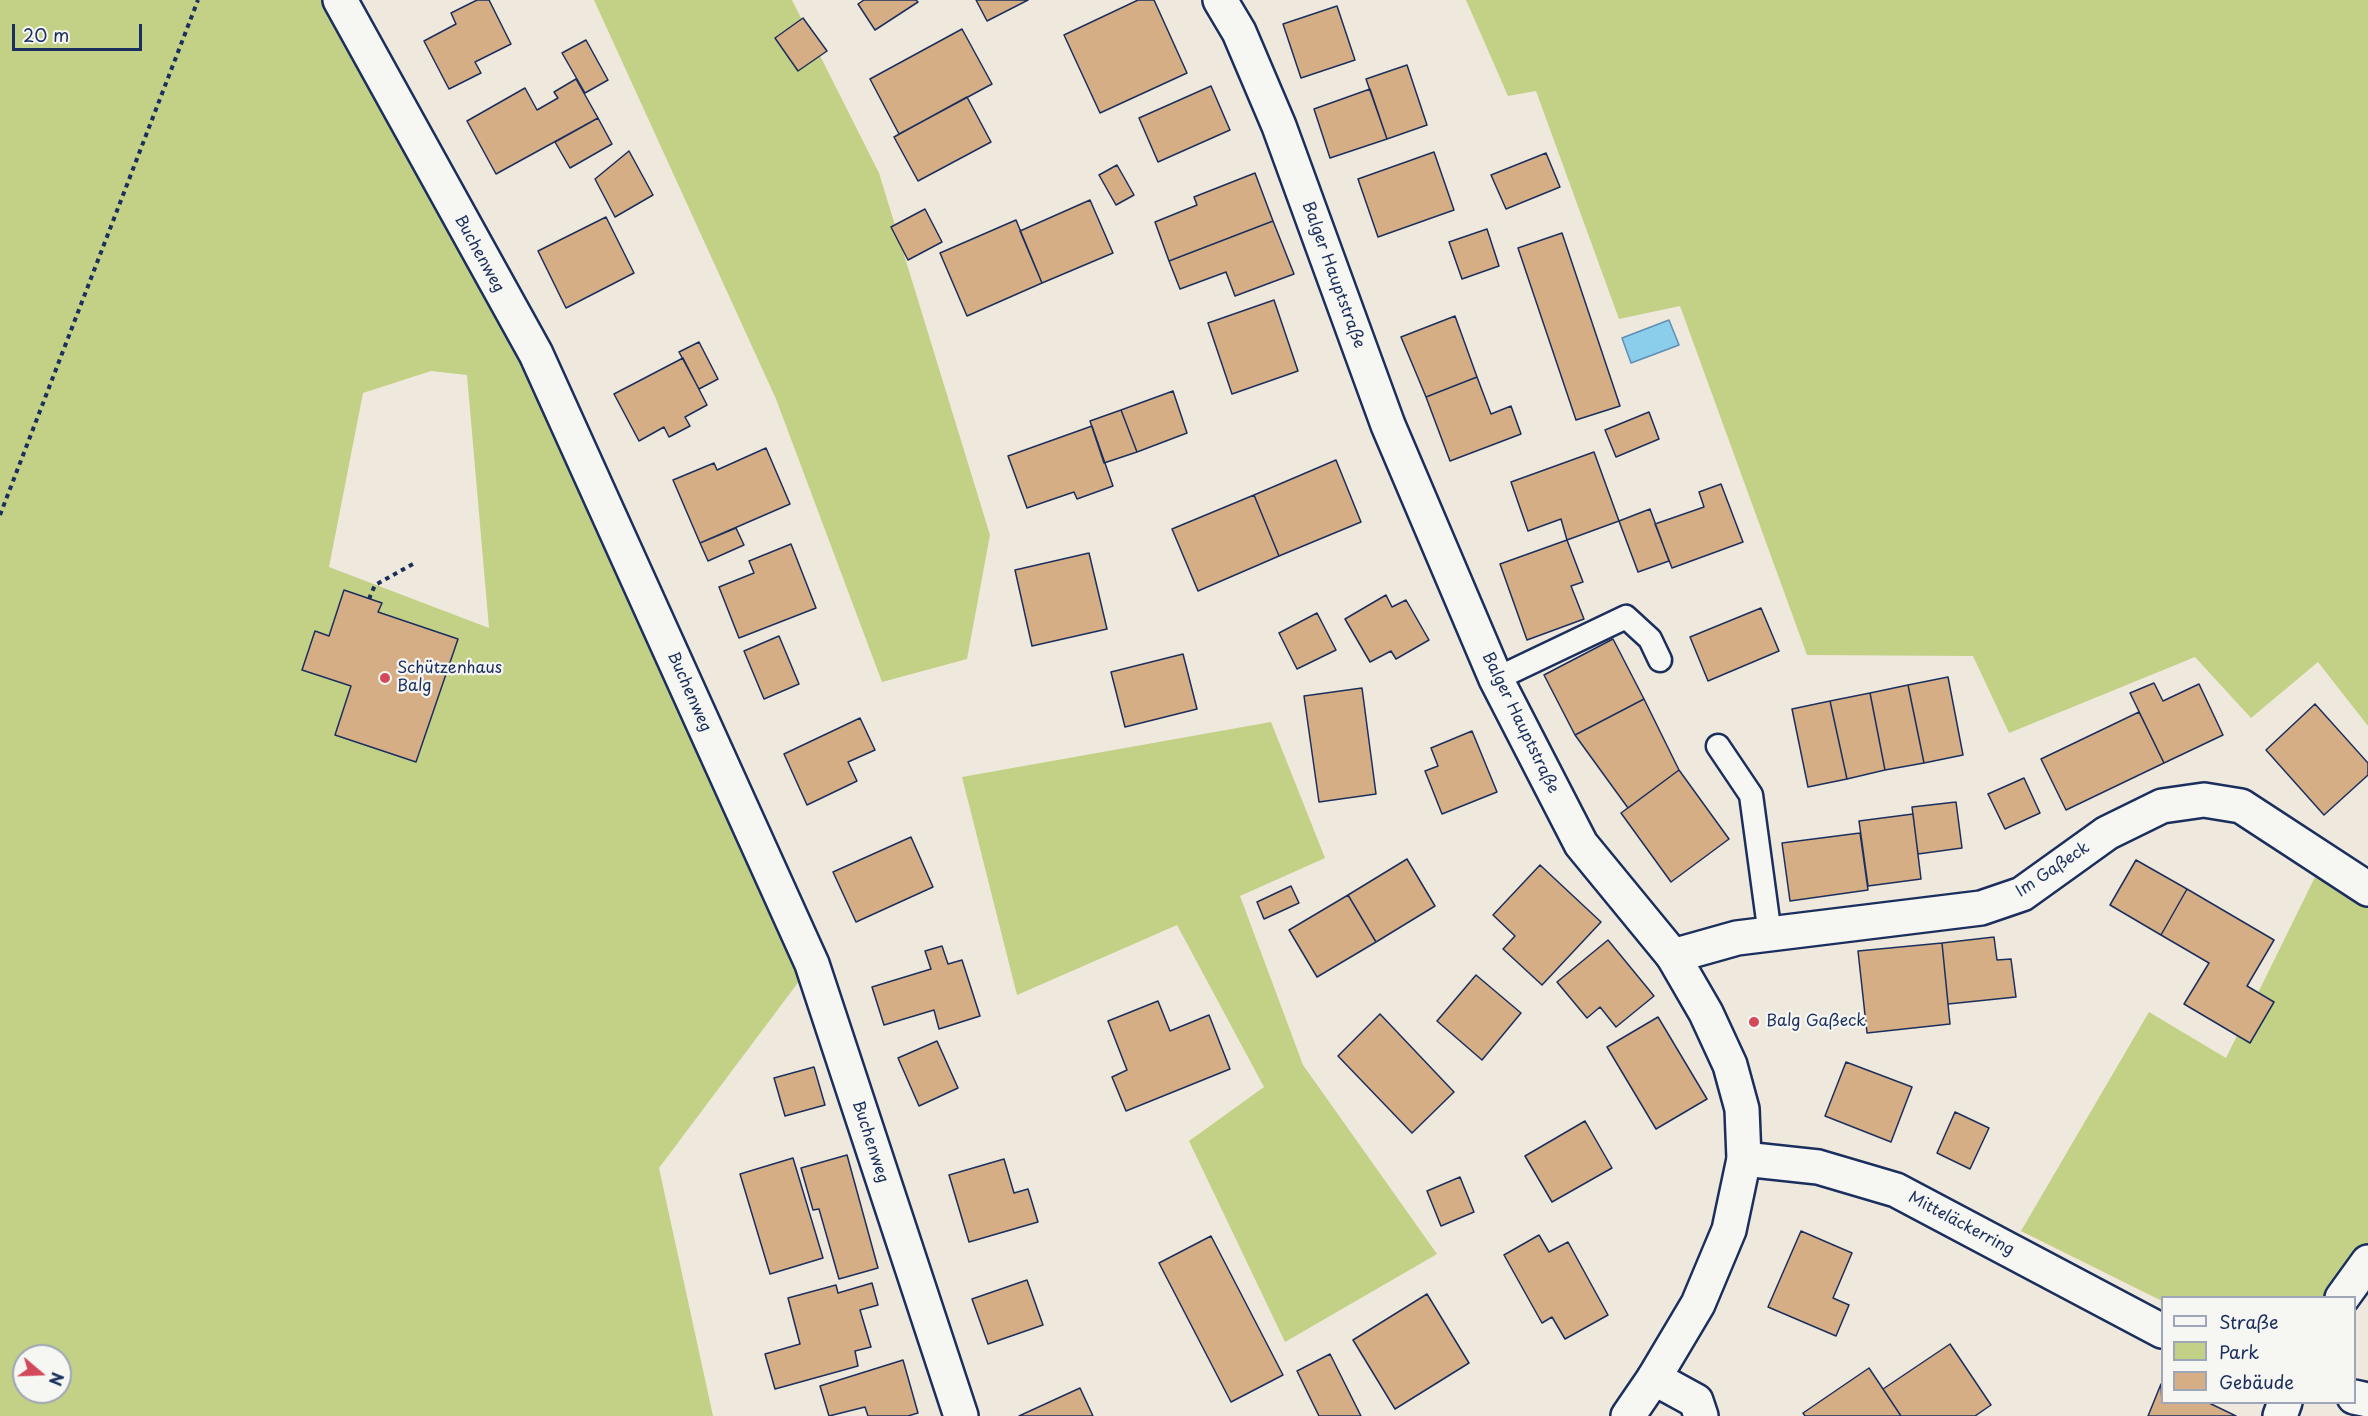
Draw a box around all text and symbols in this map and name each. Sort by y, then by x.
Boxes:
scale bar [15,12,146,50]
text: 20 m [23,21,69,48]
street label: Balger Hauptstraße [1298,199,1368,351]
street label: Buchenweg [450,212,508,296]
street label: Buchenweg [663,649,715,735]
street label: Balger Hauptstraße [1477,649,1563,797]
place label: Schützenhaus Balg [397,659,502,697]
marker: Schützenhaus Balg [378,671,392,685]
street label: Im Gaßeck [2012,838,2094,902]
place label: Balg Gaßeck [1766,1012,1866,1032]
marker: Balg Gaßeck [1747,1015,1761,1029]
street label: Buchenweg [848,1098,892,1186]
street label: Mitteläckerring [1905,1188,2017,1260]
legend [2161,1296,2356,1404]
text: Straße [2219,1308,2279,1335]
text: Park [2219,1338,2259,1365]
north arrow [12,1344,72,1404]
text: Gebäude [2219,1368,2294,1395]
text: N [44,1369,71,1389]

